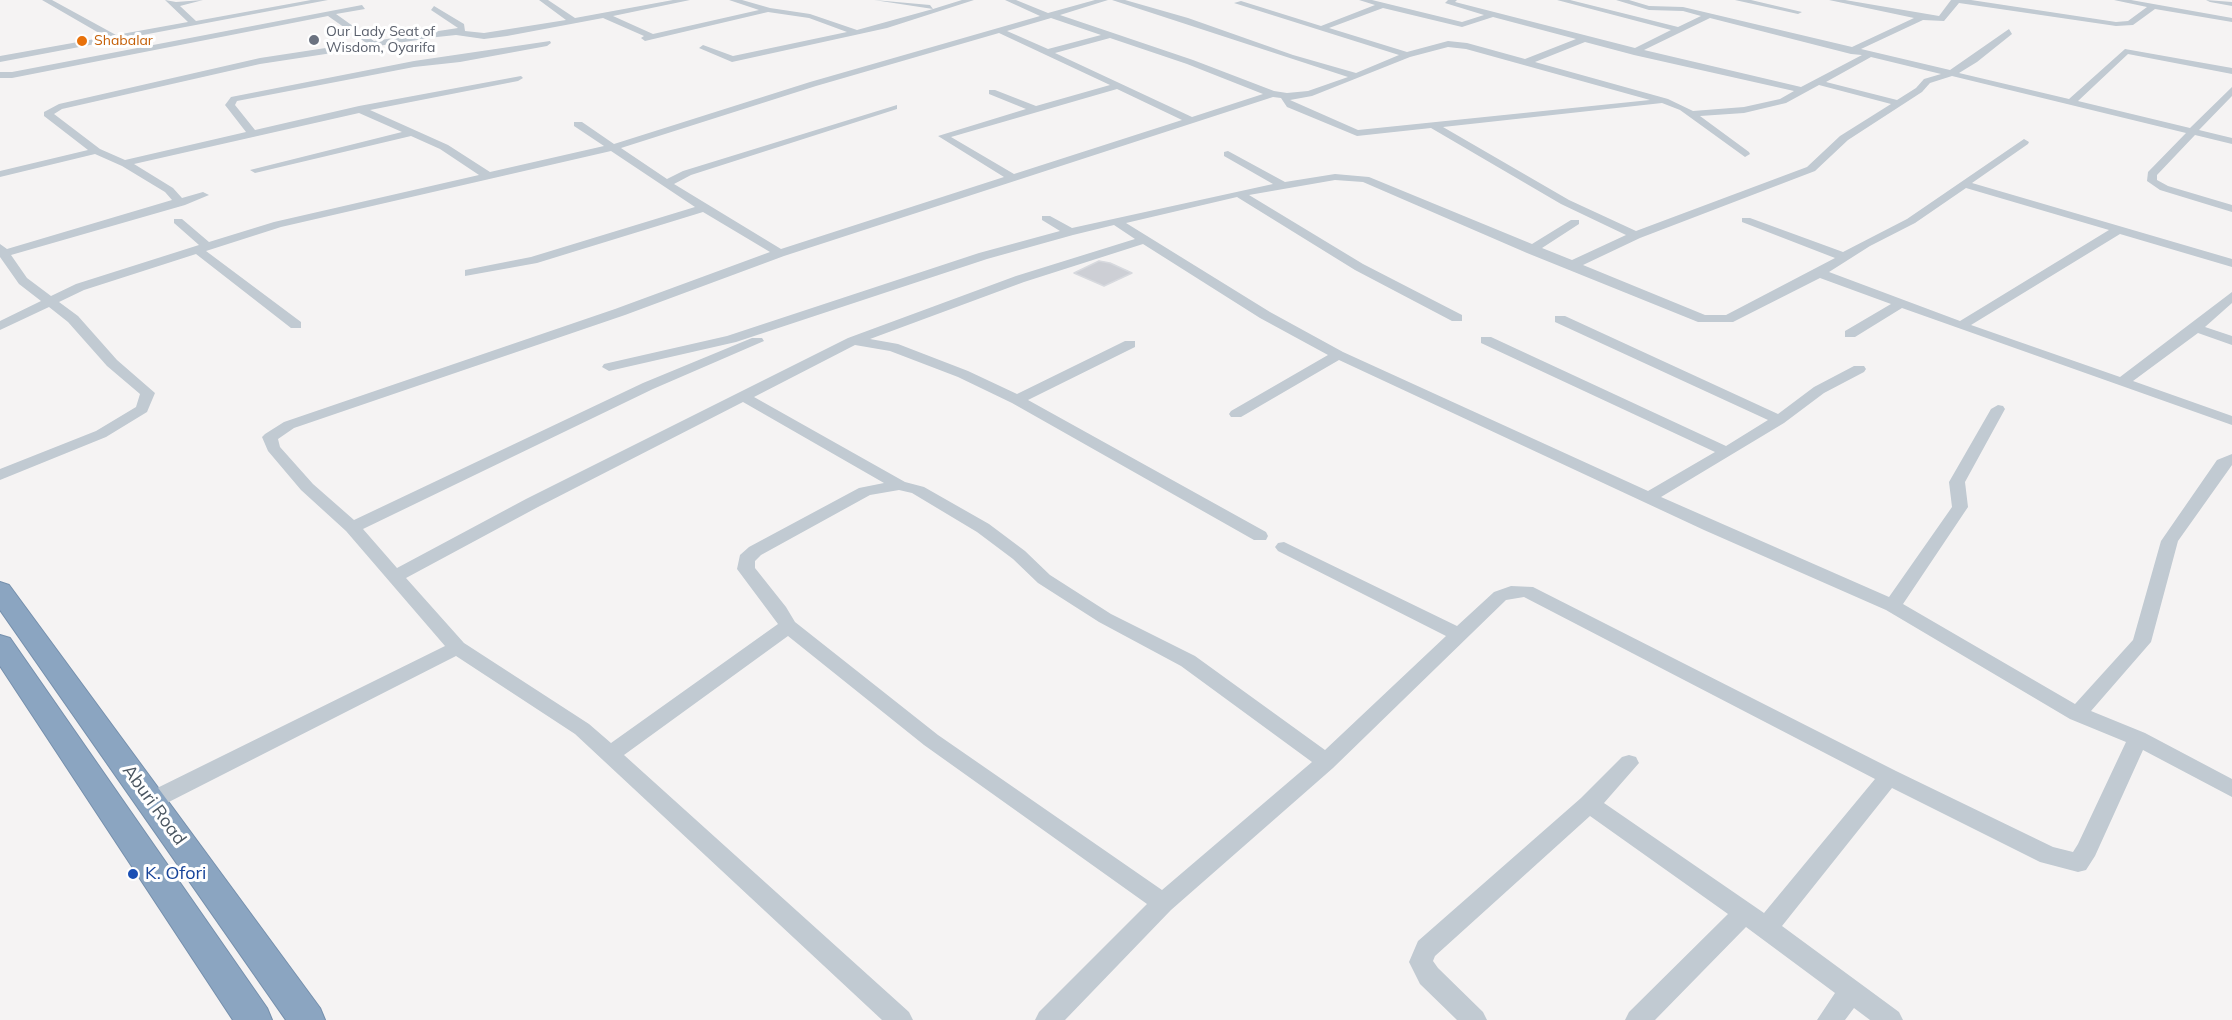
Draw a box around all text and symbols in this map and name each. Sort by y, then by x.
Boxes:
place label: Our Lady Seat of Wisdom, Oyarifa [326,24,435,56]
place label: Shabalar [94,33,153,49]
marker: Our Lady Seat of Wisdom, Oyarifa [307,33,321,47]
marker: Shabalar [75,34,89,48]
street label: Aburi Road [118,761,190,849]
place label: K. Ofori [145,863,206,885]
marker: K. Ofori [126,867,140,881]

